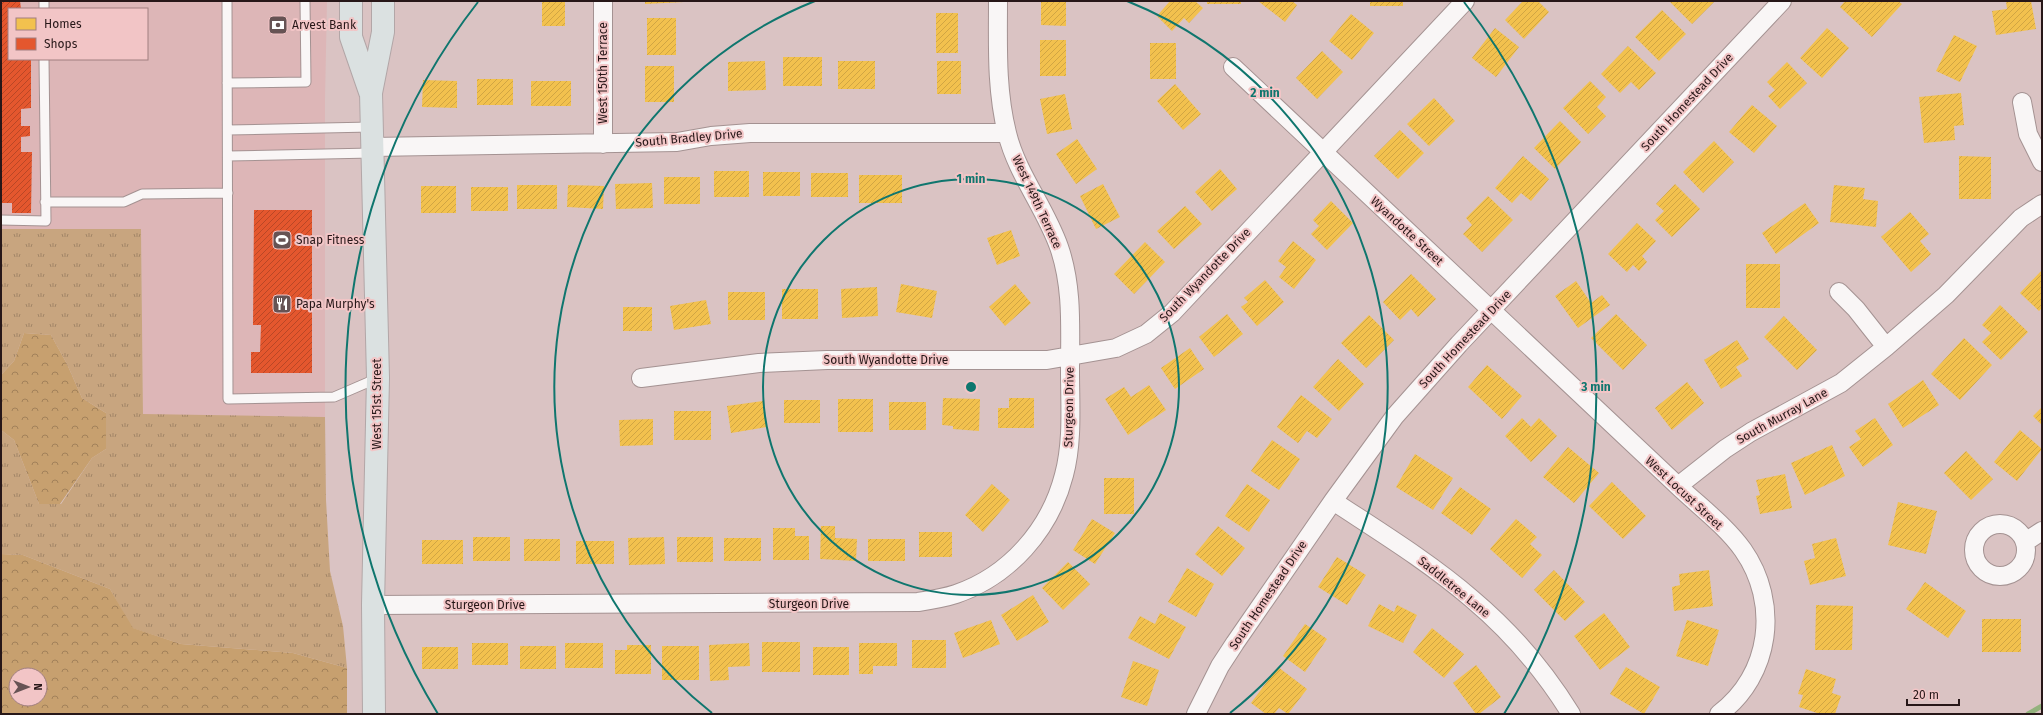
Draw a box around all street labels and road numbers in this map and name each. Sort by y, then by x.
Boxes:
street label: West 150th Terrace [596,22,610,124]
street label: South Homestead Drive [1638,50,1736,154]
street label: South Bradley Drive [635,126,743,150]
street label: West 149th Terrace [1009,153,1065,251]
street label: Wyandotte Street [1368,194,1447,269]
street label: South Wyandotte Drive [1157,225,1253,325]
street label: South Homestead Drive [1416,287,1514,391]
street label: South Wyandotte Drive [824,353,948,367]
street label: West 151st Street [370,358,384,449]
street label: Sturgeon Drive [1061,367,1077,447]
street label: South Murray Lane [1734,385,1830,447]
street label: West Locust Street [1643,454,1726,533]
street label: South Homestead Drive [1226,538,1310,652]
street label: Saddletree Lane [1415,554,1493,620]
street label: Sturgeon Drive [769,597,849,611]
street label: Sturgeon Drive [445,598,525,612]

